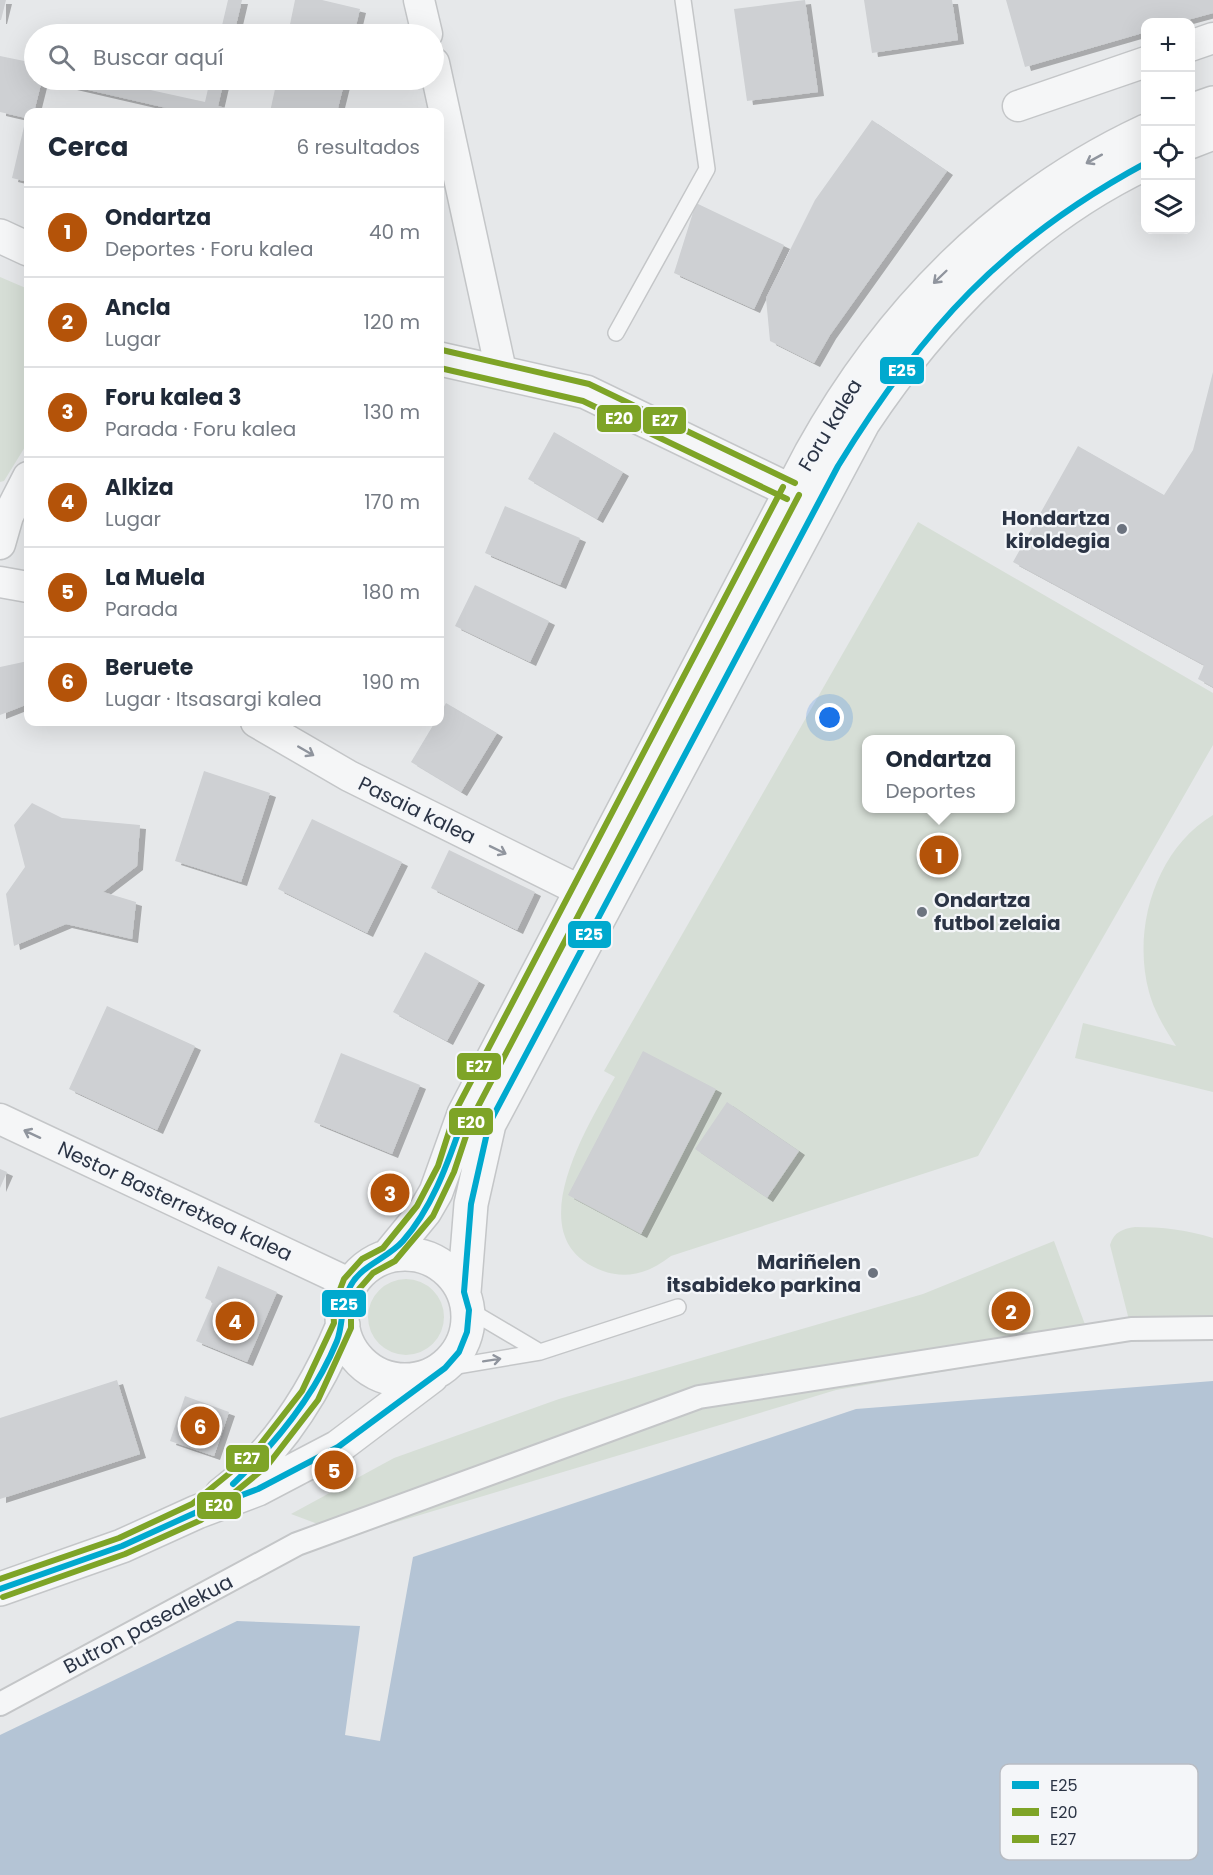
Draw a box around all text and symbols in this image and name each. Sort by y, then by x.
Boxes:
map controls [1141,18,1195,234]
button: + [1141,18,1195,72]
search box [24,24,444,90]
icon: search [45,41,78,74]
text: Buscar aquí [93,42,224,73]
button: − [1141,72,1195,126]
button: locate [1141,126,1195,180]
text: Cerca [48,129,128,165]
text: 6 resultados [296,133,420,161]
one-way arrow [1086,153,1103,165]
button: layers [1141,180,1195,234]
text: Ondartza [105,202,211,233]
text: 1 [64,218,71,246]
text: 40 m [369,218,420,246]
text: Deportes · Foru kalea [105,235,314,263]
one-way arrow [932,270,947,284]
text: Ancla [105,292,171,323]
text: 2 [62,308,73,336]
text: 120 m [364,308,420,336]
text: Lugar [105,325,161,353]
line badge: E25 [879,356,925,385]
text: E25 [888,359,916,382]
street label: Foru kalea [791,374,869,476]
text: Foru kalea 3 [105,382,241,413]
text: 3 [61,398,74,426]
text: 130 m [363,398,420,426]
line badge: E20 [596,404,642,433]
line badge: E27 [642,406,687,435]
text: E20 [605,407,633,430]
text: E27 [652,409,679,432]
text: Parada · Foru kalea [105,415,296,443]
text: Alkiza [105,472,174,503]
text: 4 [61,488,74,516]
text: 170 m [364,488,420,516]
place label: Hondartza kiroldegia [1002,504,1110,555]
text: Lugar [105,505,161,533]
marker: Hondartza kiroldegia [1115,522,1129,536]
text: La Muela [105,562,205,593]
text: 5 [61,578,74,606]
text: 180 m [362,578,420,606]
text: Parada [105,595,178,623]
text: Beruete [105,652,193,683]
text: 6 [61,668,74,696]
text: 190 m [363,668,420,696]
text: Lugar · Itsasargi kalea [105,685,322,713]
your location [815,703,844,732]
popup [862,735,1015,813]
text: Ondartza [885,744,992,775]
one-way arrow [297,745,314,757]
street label: Pasaia kalea [354,769,480,851]
text: Deportes [885,777,976,805]
pin: 1 [920,832,958,878]
one-way arrow [488,845,506,857]
place label: Ondartza futbol zelaia [934,886,1060,937]
marker: Ondartza futbol zelaia [915,905,929,919]
line badge: E25 [567,920,612,949]
text: E25 [575,923,603,946]
line badge: E27 [456,1052,502,1081]
text: E27 [466,1055,493,1078]
line badge: E20 [448,1107,494,1136]
text: E20 [457,1111,485,1134]
one-way arrow [23,1127,41,1139]
street label: Nestor Basterretxea kalea [53,1134,297,1268]
pin: 3 [370,1170,410,1216]
place label: Mariñelen itsabideko parkina [666,1248,861,1299]
marker: Mariñelen itsabideko parkina [866,1266,880,1280]
pin: 2 [992,1288,1030,1334]
line badge: E25 [321,1289,367,1318]
text: E25 [330,1293,358,1316]
pin: 4 [216,1298,254,1344]
one-way arrow [482,1354,502,1365]
pin: 6 [180,1404,220,1448]
line badge: E27 [225,1444,270,1473]
text: E27 [234,1447,261,1470]
pin: 5 [314,1448,354,1492]
line badge: E20 [196,1491,242,1520]
text: E20 [205,1494,233,1517]
street label: Butron pasealekua [58,1567,238,1681]
legend [1000,1764,1198,1860]
text: E25 [1050,1774,1077,1797]
text: E20 [1050,1801,1077,1824]
text: E27 [1050,1828,1076,1851]

